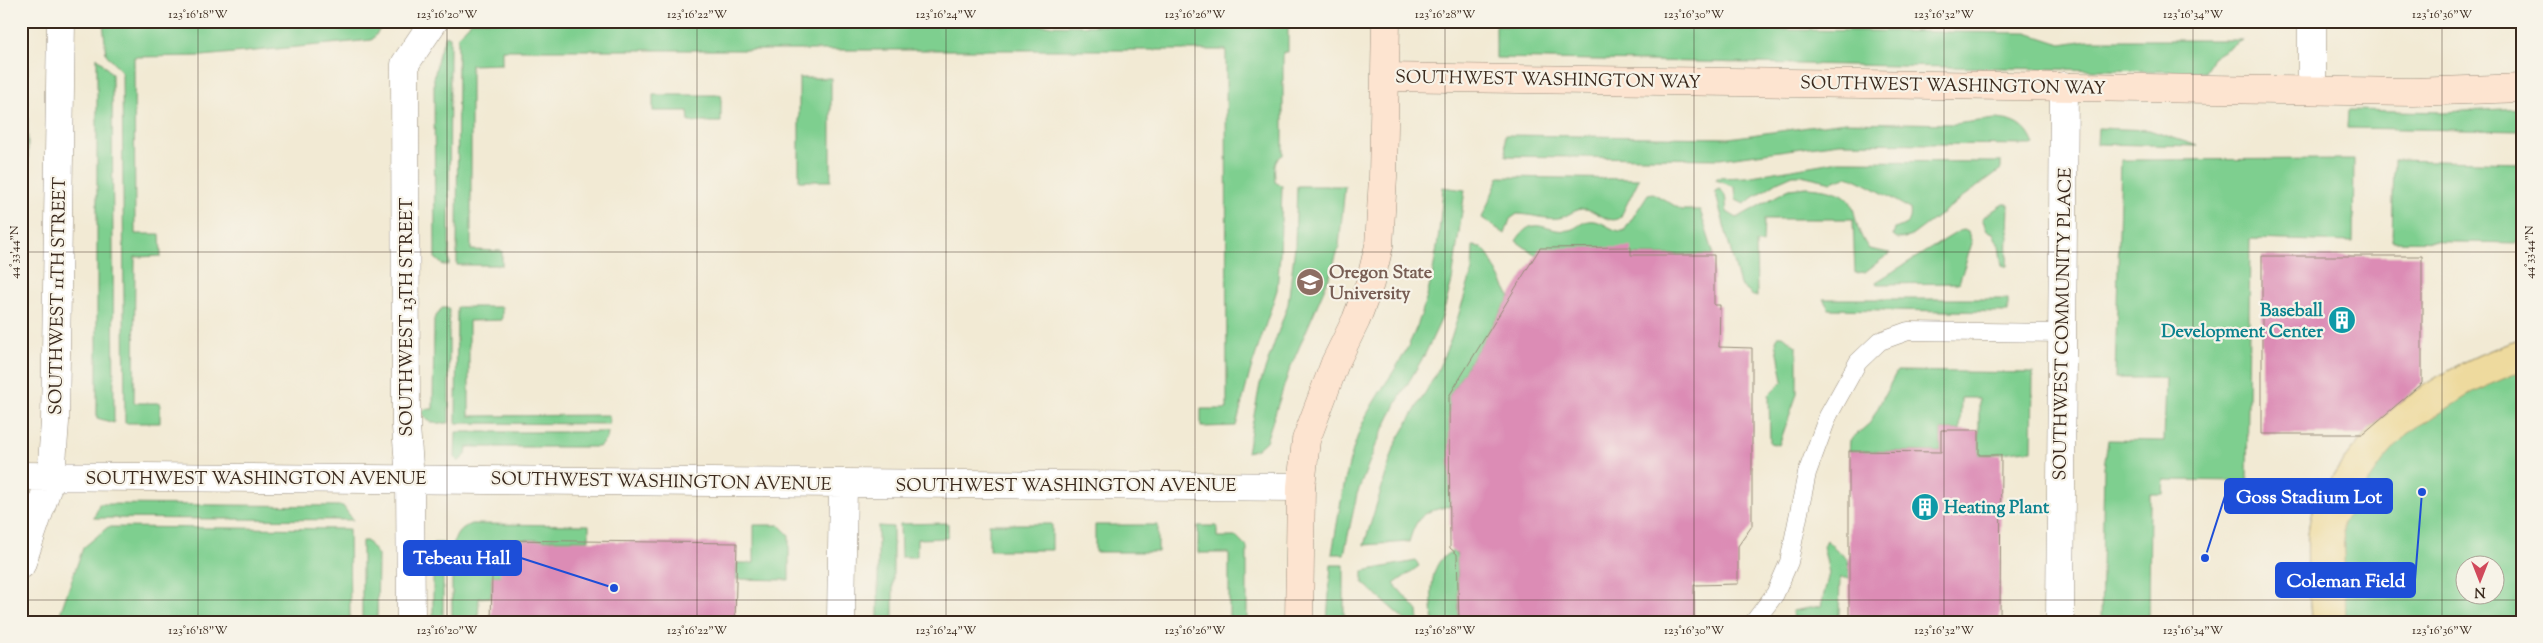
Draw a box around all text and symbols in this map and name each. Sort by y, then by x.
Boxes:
text: 123°16'18"W [168,6,228,24]
text: 123°16'20"W [417,6,478,24]
text: 123°16'22"W [667,6,728,24]
text: 123°16'24"W [916,6,977,24]
text: 123°16'26"W [1165,6,1226,24]
text: 123°16'28"W [1415,6,1476,24]
text: 123°16'30"W [1664,6,1725,24]
text: 123°16'32"W [1914,6,1974,24]
text: 123°16'34"W [2163,6,2224,24]
text: 123°16'36"W [2412,6,2473,24]
street label: SOUTHWEST WASHINGTON WAY [1395,65,1701,97]
street label: SOUTHWEST WASHINGTON WAY [1800,71,2106,103]
street label: SOUTHWEST COMMUNITY PLACE [2048,167,2080,481]
street label: SOUTHWEST 11TH STREET [44,177,74,415]
street label: SOUTHWEST 13TH STREET [395,197,421,436]
text: 44°33'44"N [6,225,24,279]
text: 44°33'44"N [2521,225,2539,279]
place label: Oregon State University [1329,261,1433,308]
school or university icon: Oregon State University [1295,267,1325,297]
place label: Baseball Development Center [2161,299,2324,346]
building icon: Baseball Development Center [2327,305,2357,335]
street label: SOUTHWEST WASHINGTON AVENUE [86,467,427,493]
street label: SOUTHWEST WASHINGTON AVENUE [490,467,832,499]
street label: SOUTHWEST WASHINGTON AVENUE [896,474,1237,500]
callout: Goss Stadium Lot [2225,479,2392,513]
text: Goss Stadium Lot [2236,485,2383,512]
building icon: Heating Plant [1910,492,1940,522]
place label: Heating Plant [1944,496,2050,522]
callout: Tebeau Hall [404,541,521,575]
text: Tebeau Hall [413,546,511,573]
north arrow [2456,556,2506,606]
callout: Coleman Field [2276,563,2415,597]
text: Coleman Field [2287,569,2406,596]
text: N [2474,581,2486,601]
text: 123°16'18"W [168,622,228,640]
text: 123°16'20"W [417,622,478,640]
text: 123°16'22"W [667,622,728,640]
text: 123°16'24"W [916,622,977,640]
text: 123°16'26"W [1165,622,1226,640]
text: 123°16'28"W [1415,622,1476,640]
text: 123°16'30"W [1664,622,1725,640]
text: 123°16'32"W [1914,622,1974,640]
text: 123°16'34"W [2163,622,2224,640]
text: 123°16'36"W [2412,622,2473,640]

